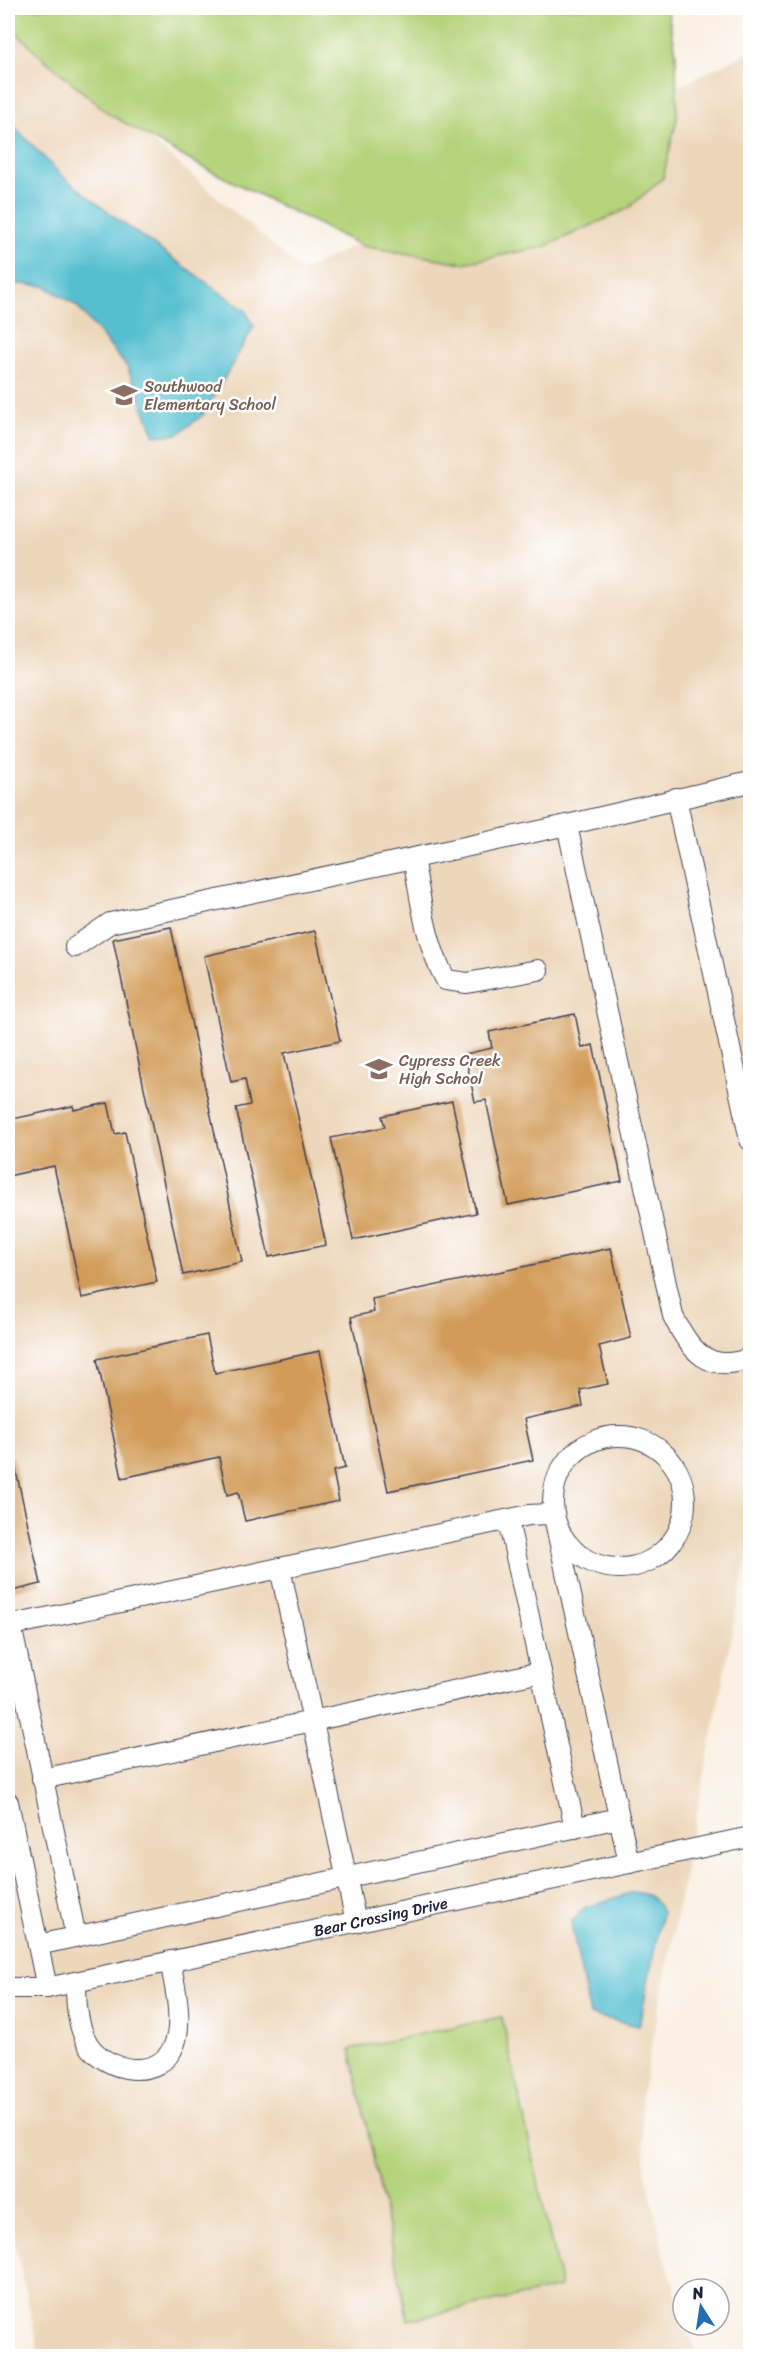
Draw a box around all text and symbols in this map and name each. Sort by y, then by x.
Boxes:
place label: Southwood Elementary School [144,372,276,419]
school or university icon: Southwood Elementary School [109,380,139,410]
place label: Cypress Creek High School [399,1046,501,1093]
school or university icon: Cypress Creek High School [364,1054,394,1084]
street label: Bear Crossing Drive [311,1888,451,1945]
north arrow [671,2277,731,2337]
text: N [689,2277,707,2308]

